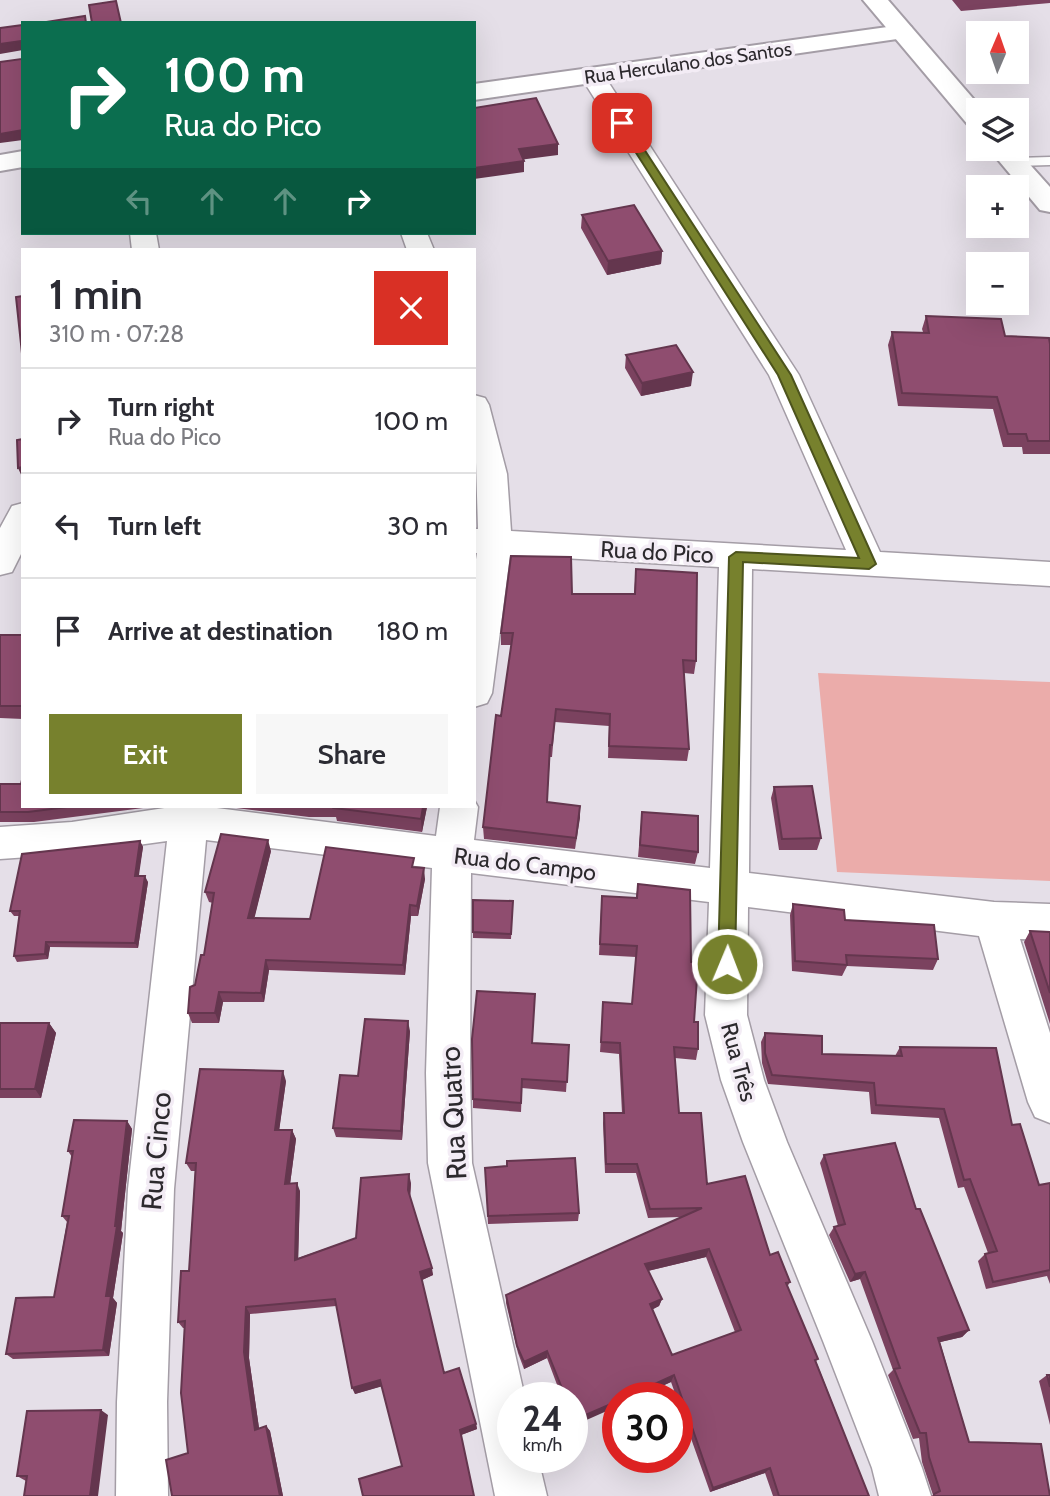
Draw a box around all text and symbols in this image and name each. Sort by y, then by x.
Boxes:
north arrow [966,21,1029,84]
map controls [966,21,1029,315]
street label: Rua Herculano dos Santos [583,37,793,89]
text: 100 m [164,45,305,104]
icon: right [49,49,140,140]
pin [592,93,652,153]
button: layers [966,98,1029,161]
icon: arrive [603,104,641,142]
text: Rua do Pico [164,105,322,144]
button: + [966,175,1029,238]
icon: left [120,182,158,220]
icon: ahead [193,182,231,220]
icon: ahead [266,182,304,220]
icon: right [339,182,377,220]
button: − [966,252,1029,315]
text: 1 min [49,268,143,320]
button: close [374,271,448,345]
text: 310 m · 07:28 [49,320,184,348]
text: Turn right [108,391,214,423]
icon: right [49,402,87,440]
text: 100 m [375,405,448,437]
text: Rua do Pico [108,423,221,451]
icon: left [49,507,87,545]
text: Turn left [108,510,201,542]
text: 30 m [387,510,448,542]
street label: Rua do Pico [600,535,714,569]
icon: arrive [49,612,87,650]
text: Arrive at destination [108,615,333,647]
text: 180 m [377,615,448,647]
button: Exit [49,714,242,794]
button: Share [256,714,448,794]
street label: Rua do Campo [452,841,598,887]
position arrow [690,927,764,1001]
street label: Rua Três [715,1020,763,1104]
street label: Rua Quatro [433,1045,473,1181]
street label: Rua Cinco [134,1090,178,1212]
speed limit sign: 30 [602,1382,693,1473]
text: 24 [522,1397,563,1440]
text: km/h [523,1434,562,1456]

